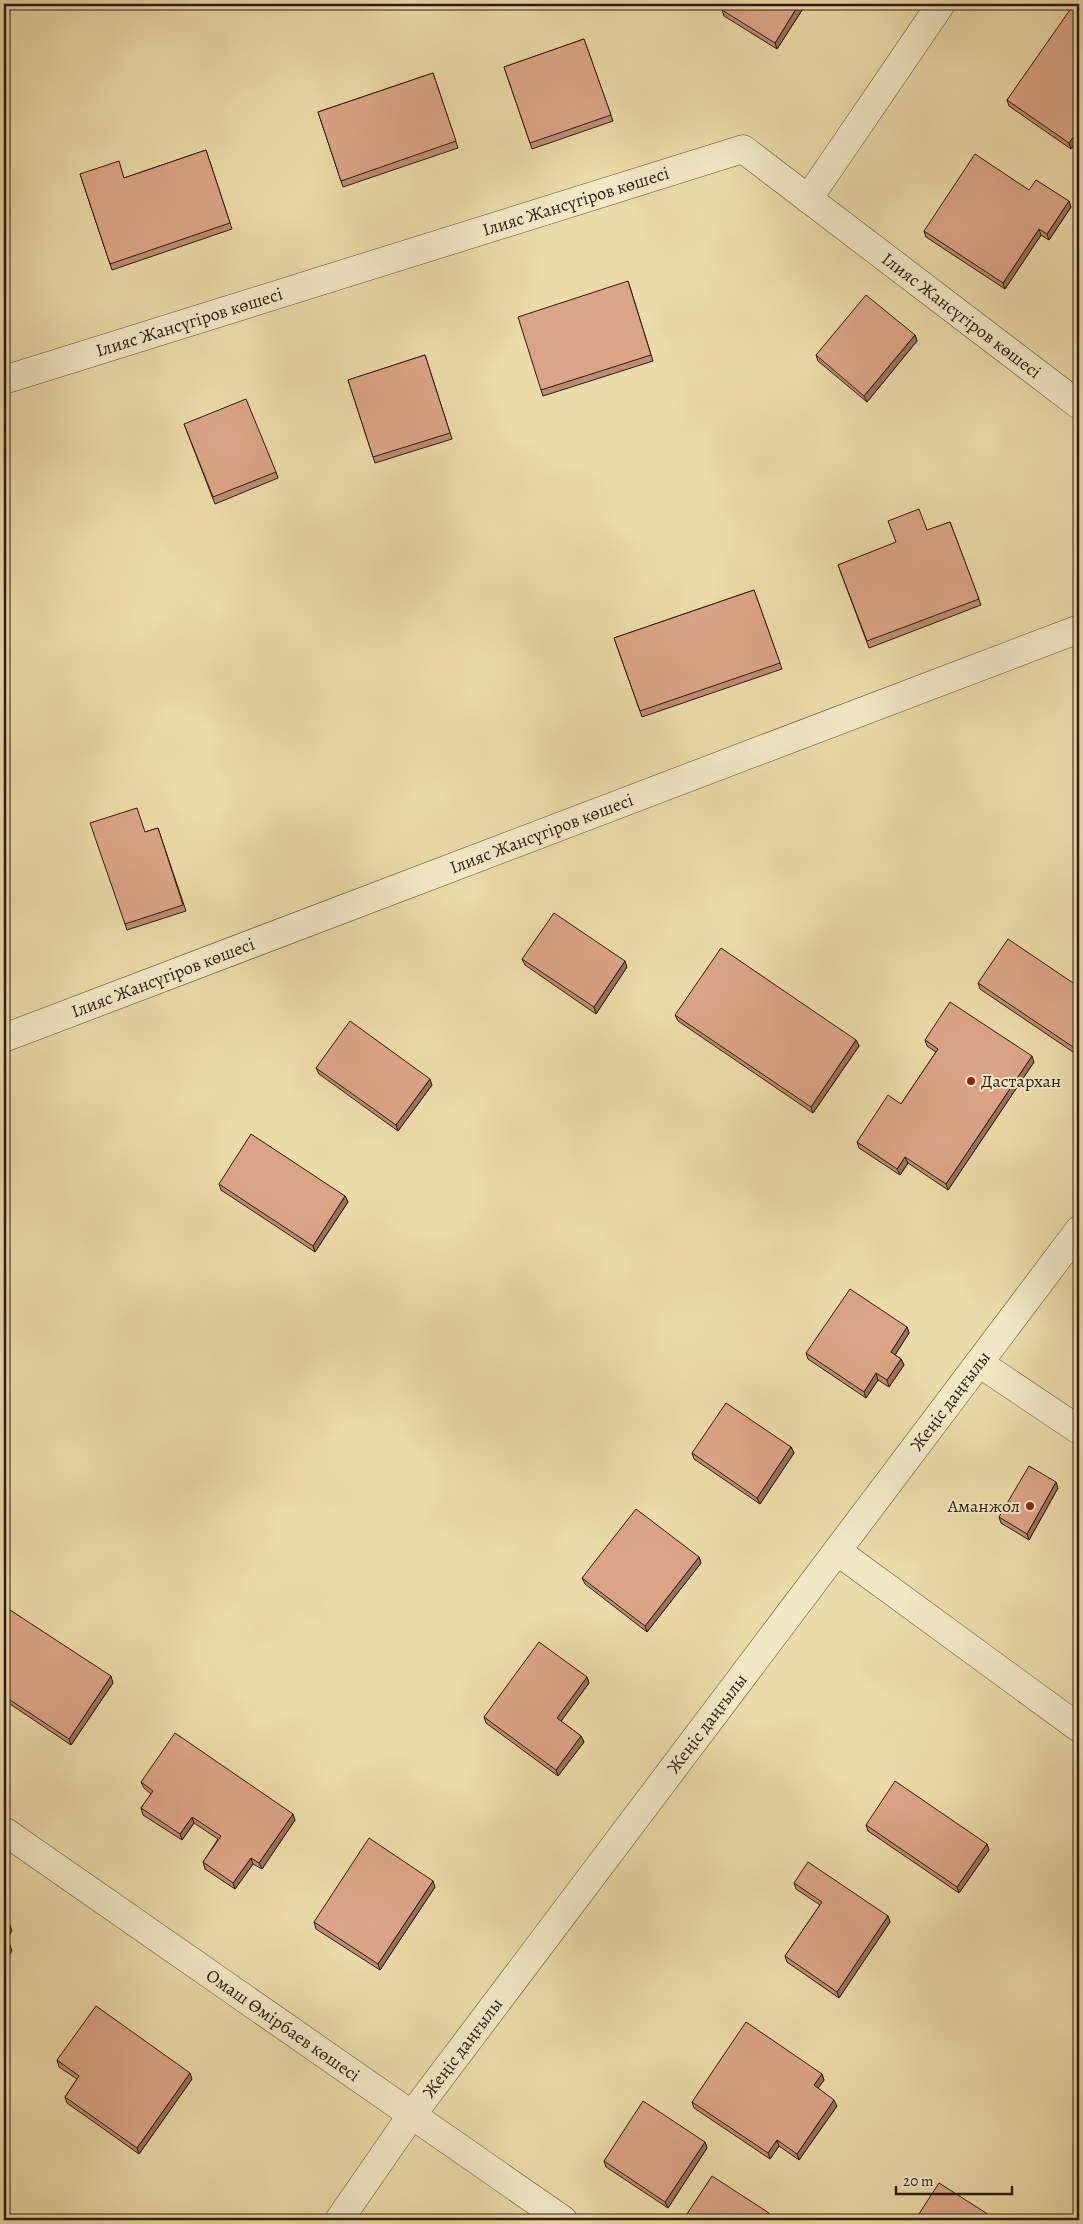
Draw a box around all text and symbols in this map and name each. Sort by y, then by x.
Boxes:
street label: Ілияс Жансүгіров көшесі [479,161,672,242]
street label: Ілияс Жансүгіров көшесі [877,247,1046,384]
street label: Ілияс Жансүгіров көшесі [93,282,286,363]
street label: Ілияс Жансүгіров көшесі [446,788,637,879]
street label: Ілияс Жансүгіров көшесі [68,932,258,1023]
place label: Дастархан [981,1069,1061,1093]
marker: Дастархан [965,1075,977,1087]
street label: Жеңіс даңғылы [905,1346,996,1456]
place label: Аманжол [947,1494,1020,1518]
marker: Аманжол [1024,1500,1036,1512]
street label: Жеңіс даңғылы [661,1669,752,1778]
street label: Омаш Өмірбаев көшесі [201,1963,365,2087]
street label: Жеңіс даңғылы [417,1993,508,2103]
scale bar [896,2164,1012,2196]
text: 20 m [903,2171,934,2191]

